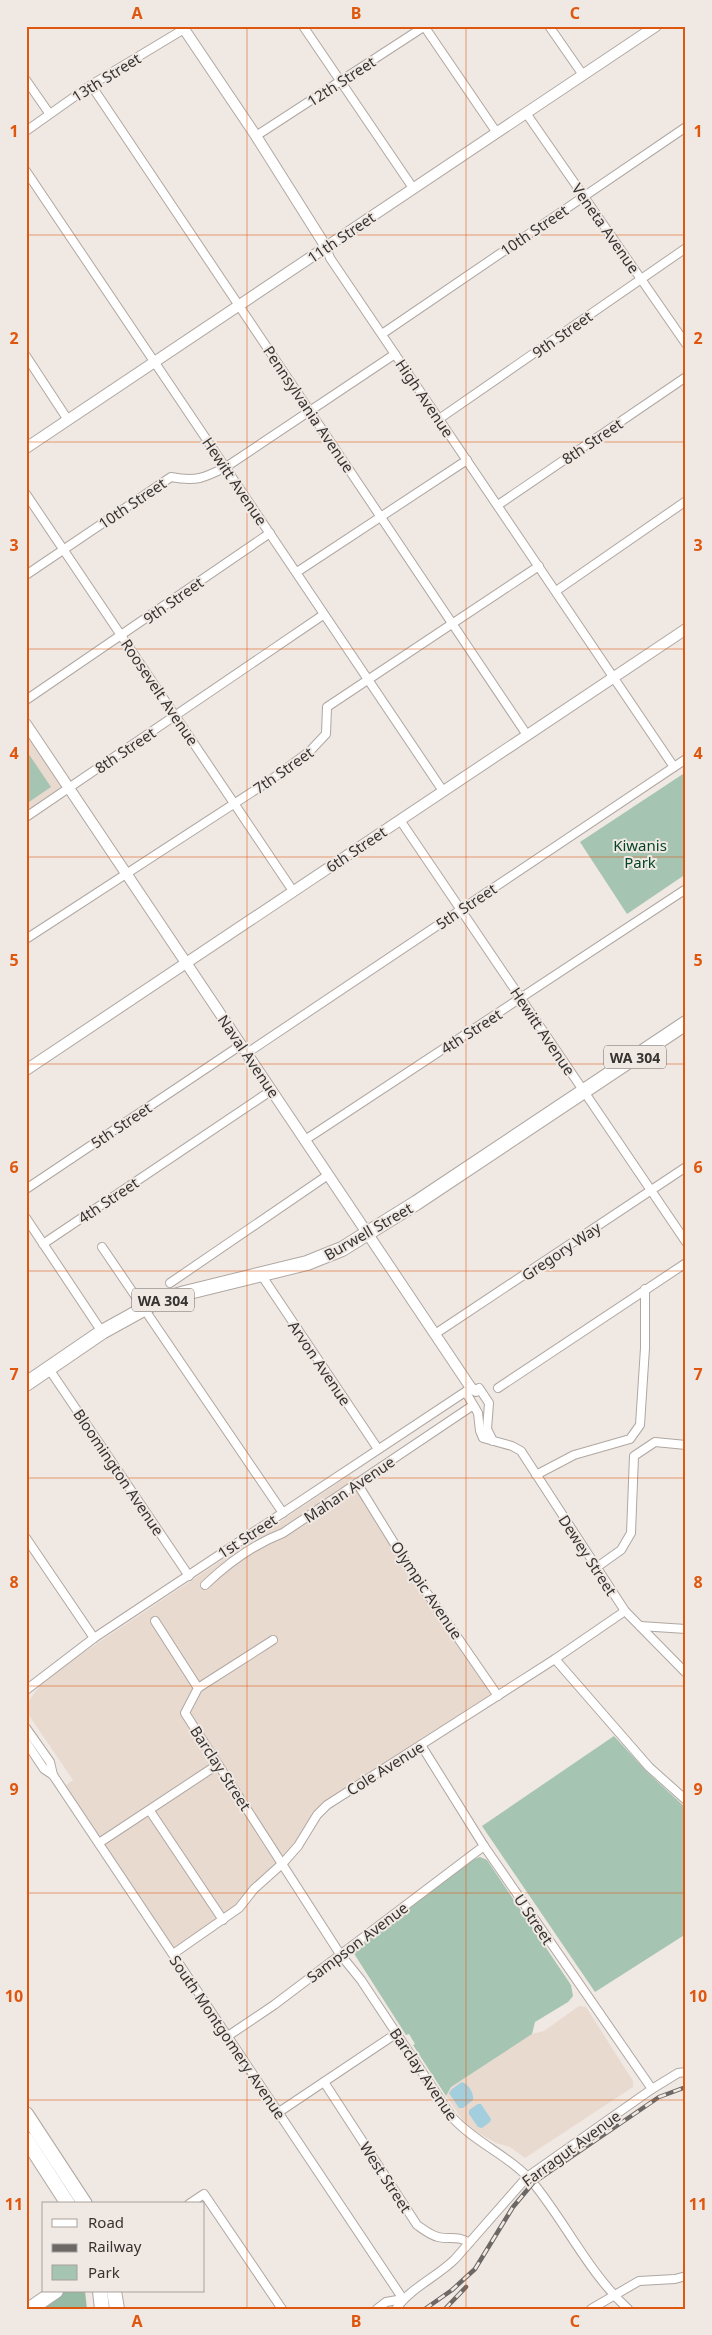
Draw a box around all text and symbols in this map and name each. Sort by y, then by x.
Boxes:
text: A [131,2,143,24]
text: B [351,2,361,24]
text: C [570,2,580,24]
street label: 13th Street [68,48,145,106]
street label: 12th Street [303,51,379,111]
text: 1 [9,120,19,142]
text: 1 [693,120,703,142]
street label: Veneta Avenue [568,179,644,277]
street label: 10th Street [496,200,572,260]
street label: 11th Street [303,207,379,267]
street label: 9th Street [528,306,596,362]
text: 2 [9,327,19,349]
text: 2 [693,327,703,349]
street label: Pennsylvania Avenue [259,342,359,476]
street label: High Avenue [392,355,458,441]
street label: 8th Street [558,413,627,469]
street label: Hewitt Avenue [198,433,272,529]
street label: 10th Street [94,473,170,533]
text: 3 [9,534,19,556]
text: 3 [693,534,703,556]
street label: 9th Street [139,572,207,628]
street label: Roosevelt Avenue [117,635,203,749]
street label: 8th Street [91,722,160,778]
text: 4 [9,742,19,764]
street label: 7th Street [249,742,317,798]
text: 4 [693,742,703,764]
street label: 6th Street [322,821,391,877]
park label: Kiwanis Park [613,835,667,872]
street label: 5th Street [432,878,501,934]
text: 5 [9,949,19,971]
text: 5 [693,949,703,971]
street label: Hewitt Avenue [506,983,580,1079]
street label: 4th Street [437,1003,506,1058]
street label: Naval Avenue [214,1010,284,1102]
road number: WA 304 [604,1046,666,1068]
street label: 5th Street [87,1097,156,1153]
text: 6 [9,1156,19,1178]
text: 6 [693,1156,703,1178]
street label: 4th Street [74,1172,143,1228]
street label: Burwell Street [320,1197,416,1264]
street label: Gregory Way [518,1217,605,1285]
road number: WA 304 [132,1288,194,1312]
street label: Arvon Avenue [284,1317,356,1409]
text: 7 [9,1363,19,1385]
text: 7 [693,1363,703,1385]
street label: Bloomington Avenue [69,1405,169,1539]
street label: Mahan Avenue [300,1451,398,1527]
street label: 1st Street [213,1509,281,1563]
street label: Dewey Street [554,1511,622,1600]
street label: Olympic Avenue [387,1537,467,1643]
text: 8 [9,1571,19,1593]
text: 8 [693,1571,703,1593]
street label: Barclay Street [186,1722,256,1815]
street label: Cole Avenue [343,1736,427,1800]
text: 9 [9,1778,19,1800]
text: 9 [693,1778,703,1800]
street label: U Street [510,1890,558,1949]
street label: Sampson Avenue [302,1897,412,1987]
street label: South Montgomery Avenue [166,1951,290,2123]
text: 10 [5,1985,23,2007]
text: 10 [689,1985,707,2007]
street label: Barclay Avenue [386,2024,462,2124]
street label: Farragut Avenue [518,2105,624,2191]
street label: West Street [356,2138,417,2217]
text: 11 [5,2193,23,2215]
text: 11 [689,2193,707,2215]
legend [42,2202,205,2292]
text: Road [88,2212,124,2232]
text: Railway [88,2236,142,2256]
text: Park [88,2262,120,2282]
text: A [131,2310,143,2332]
text: B [351,2310,361,2332]
text: C [570,2310,580,2332]

